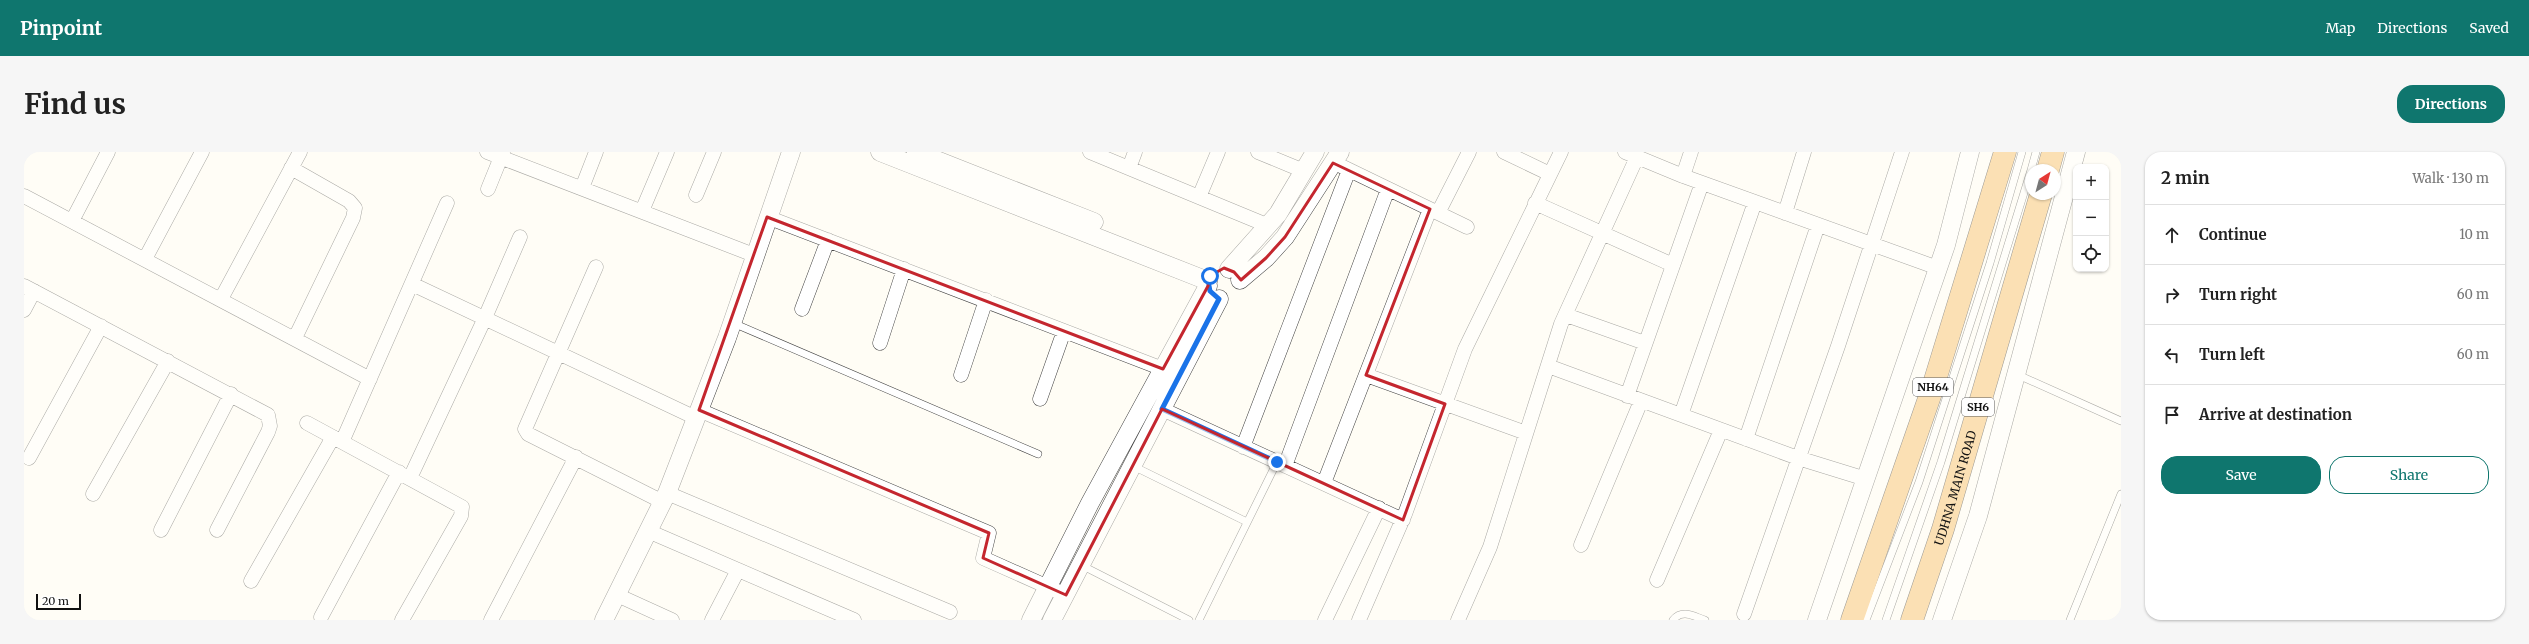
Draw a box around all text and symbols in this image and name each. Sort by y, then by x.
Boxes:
text: Pinpoint [20,16,102,40]
text: Map [2325,19,2355,37]
text: Directions [2377,19,2447,37]
text: Saved [2469,19,2509,37]
button: Directions [2397,85,2505,123]
text: Find us [24,86,126,122]
north arrow [2025,164,2061,200]
map controls [2073,164,2109,272]
button: + [2073,164,2109,200]
text: 2 min [2161,167,2209,189]
text: Walk · 130 m [2412,170,2489,187]
button: − [2073,200,2109,236]
icon: ahead [2161,224,2183,246]
text: Continue [2199,225,2267,244]
text: 10 m [2459,226,2489,243]
button: locate [2073,236,2109,272]
route start [1201,267,1219,285]
icon: right [2161,284,2183,306]
text: Turn right [2199,285,2277,304]
text: 60 m [2457,286,2489,303]
icon: left [2161,344,2183,366]
text: Turn left [2199,345,2265,364]
text: 60 m [2457,346,2489,363]
road number: NH64 [1913,378,1953,396]
road number: SH6 [1962,398,1994,416]
icon: arrive [2161,404,2183,426]
text: Arrive at destination [2199,405,2352,424]
street label: UDHNA MAIN ROAD [1930,428,1979,547]
route end [1268,453,1286,471]
button: Save [2161,456,2321,494]
button: Share [2329,456,2489,494]
scale bar [36,592,81,611]
text: 20 m [42,594,69,608]

